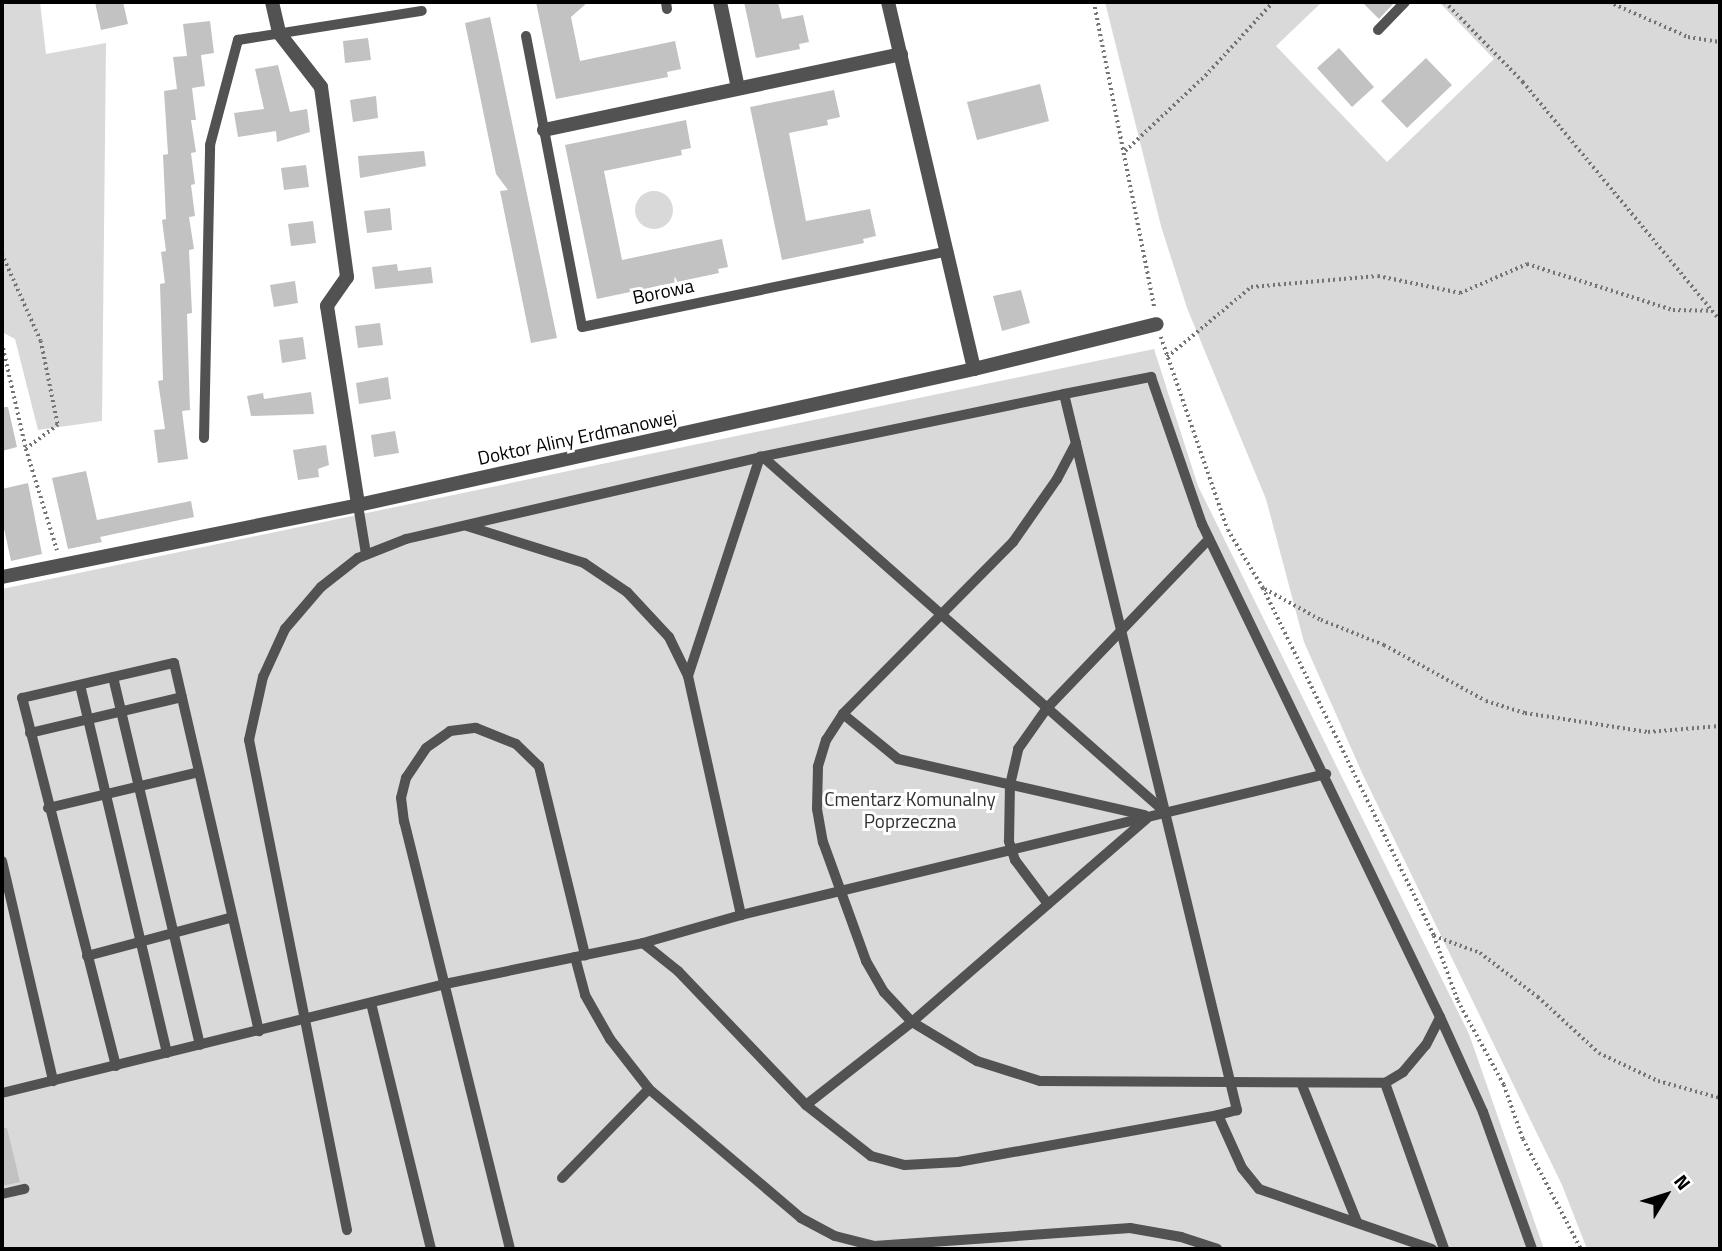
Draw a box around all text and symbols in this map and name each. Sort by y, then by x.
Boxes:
street label: Borowa [630,273,696,309]
street label: Doktor Aliny Erdmanowej [475,405,679,469]
park label: Cmentarz Komunalny Poprzeczna [824,788,996,832]
north arrow [1631,1160,1701,1230]
text: N [1667,1168,1698,1196]

